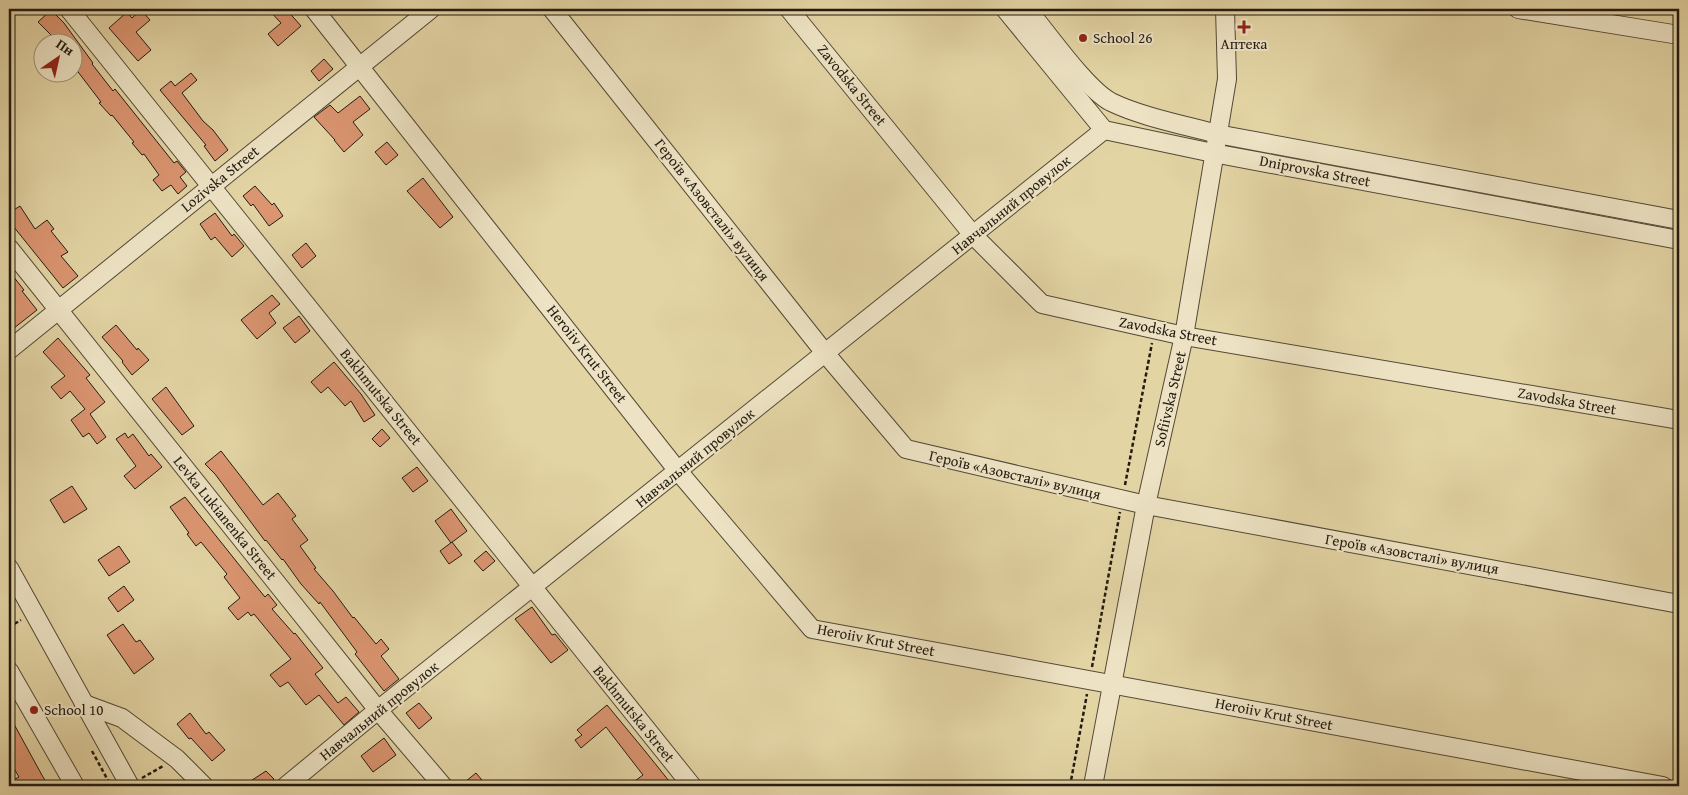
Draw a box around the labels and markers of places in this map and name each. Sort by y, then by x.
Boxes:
marker: Аптека [1238,21,1250,33]
place label: School 26 [1093,27,1152,48]
marker: School 26 [1077,32,1089,44]
place label: Аптека [1221,33,1268,54]
place label: School 10 [44,699,103,720]
marker: School 10 [28,704,40,716]

